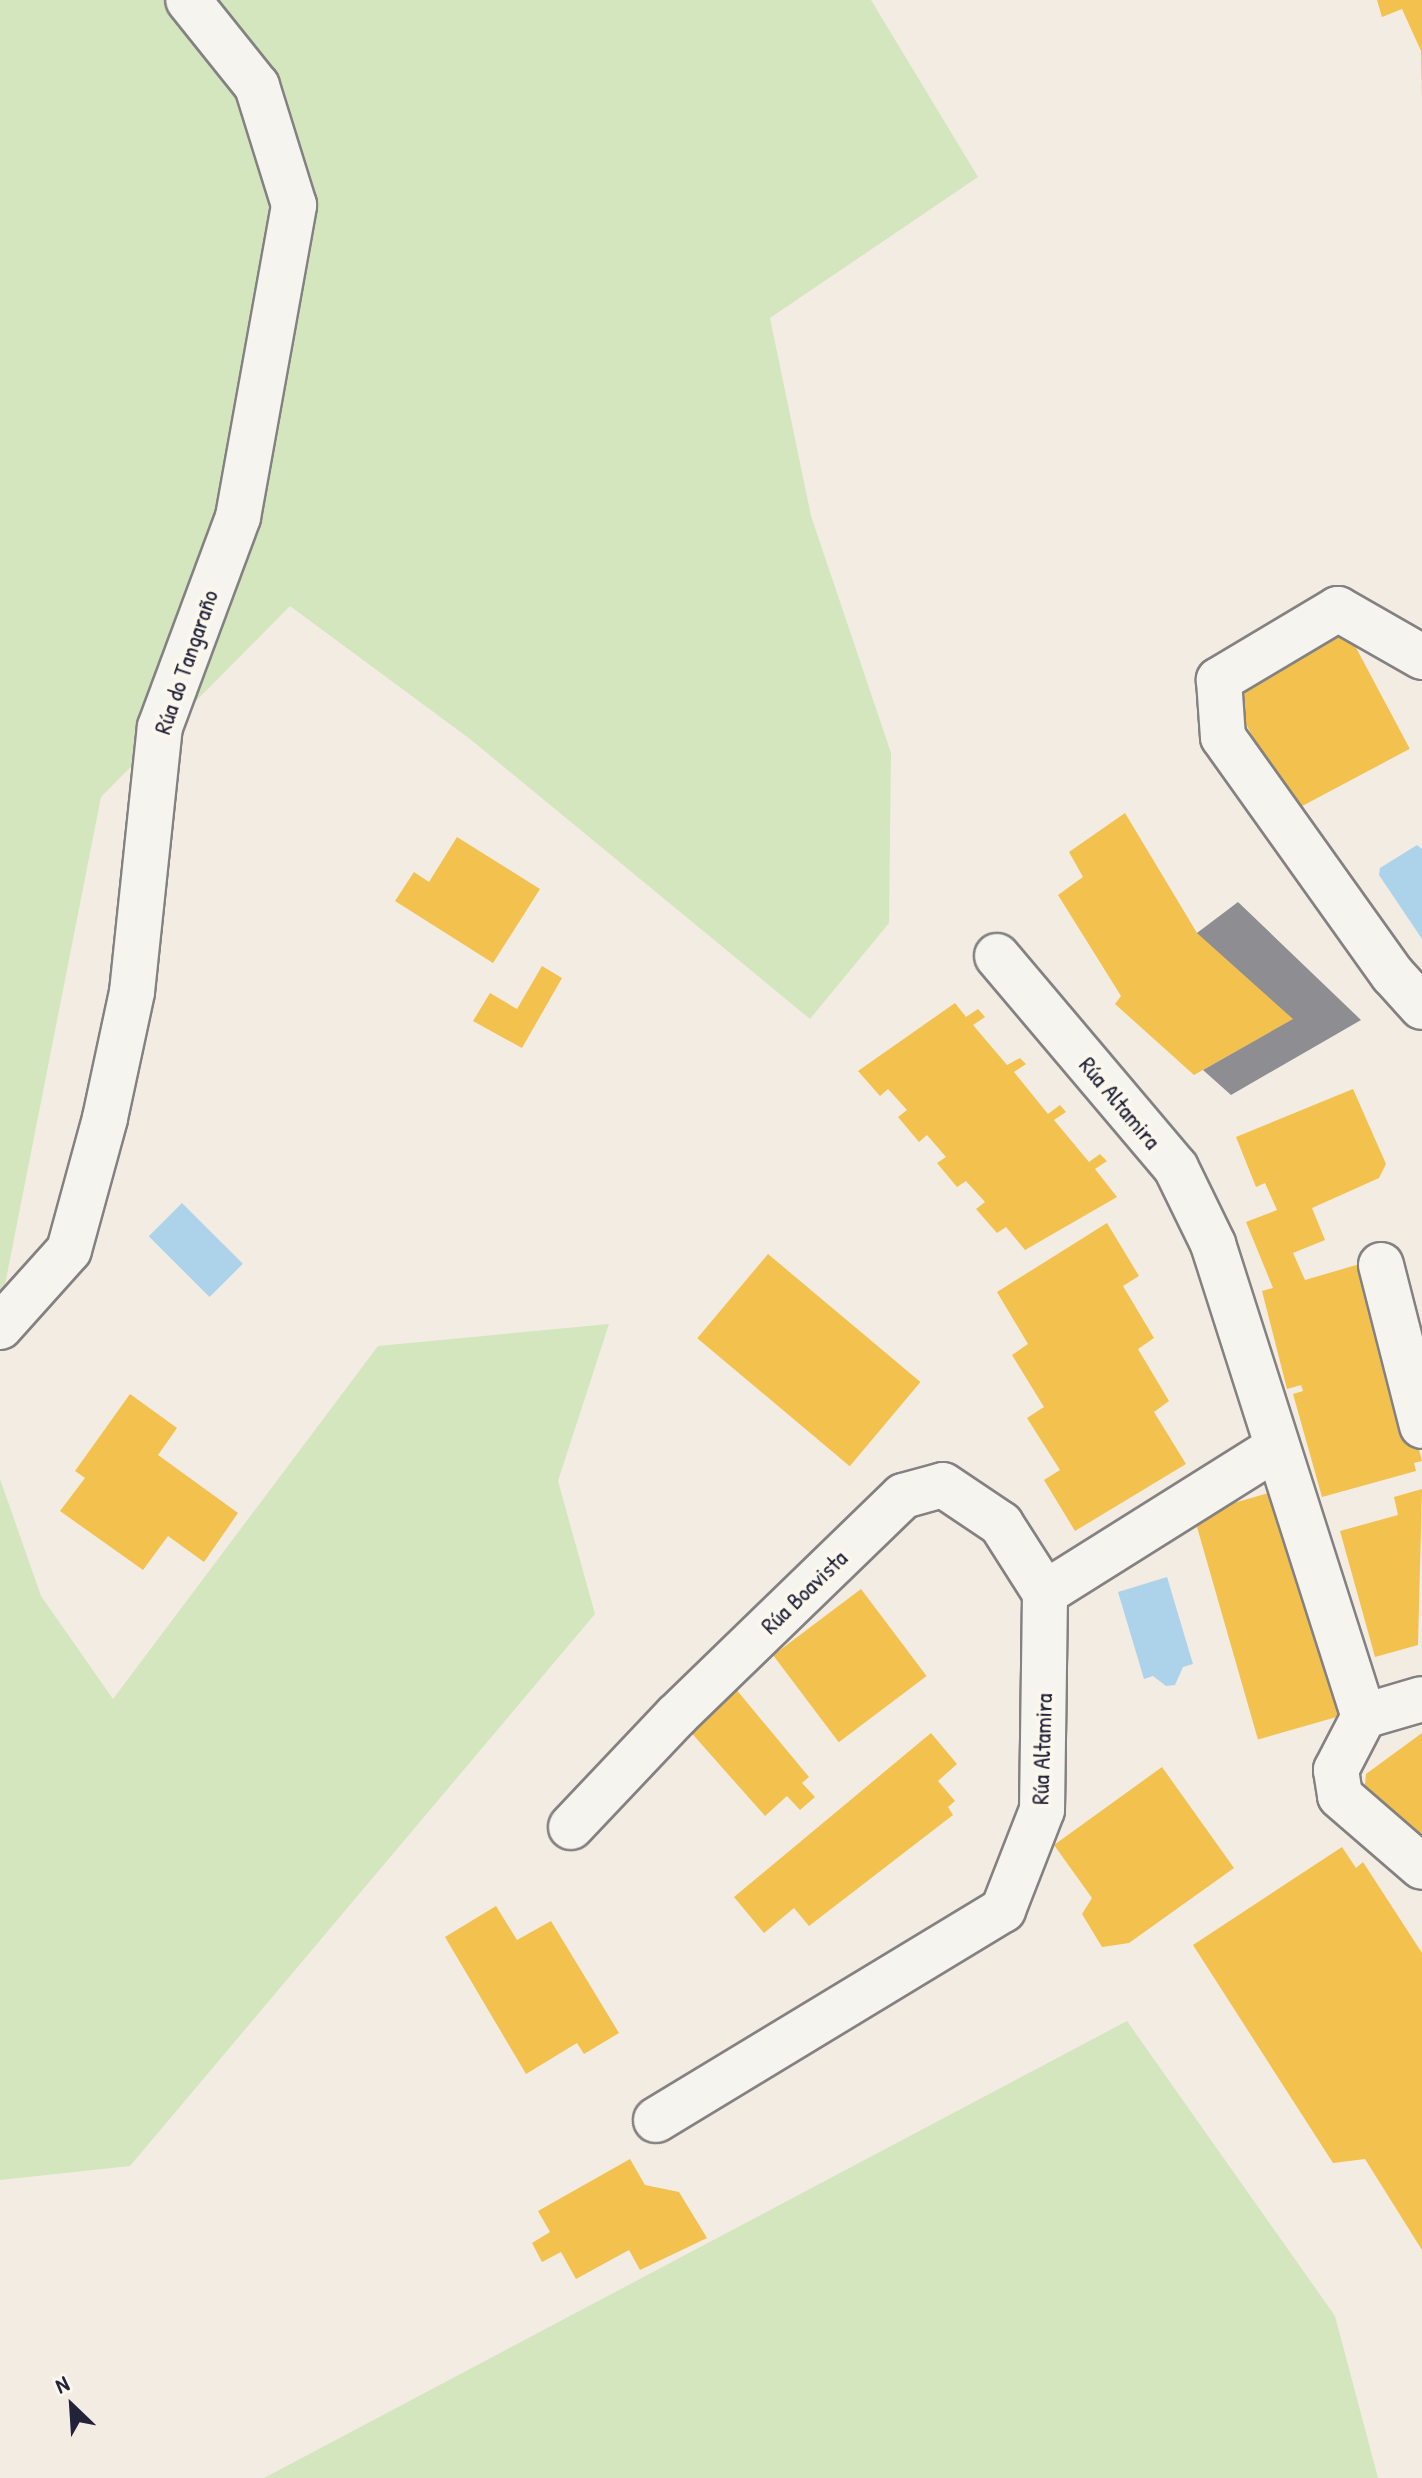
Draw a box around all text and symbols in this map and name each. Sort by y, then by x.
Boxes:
street label: Rúa do Tangaraño [148,586,224,738]
street label: Rúa Altamira [1073,1051,1167,1155]
street label: Rúa Boavista [755,1544,853,1640]
street label: Rúa Altamira [1026,1693,1058,1805]
north arrow [32,2366,112,2446]
text: N [50,2368,74,2400]

